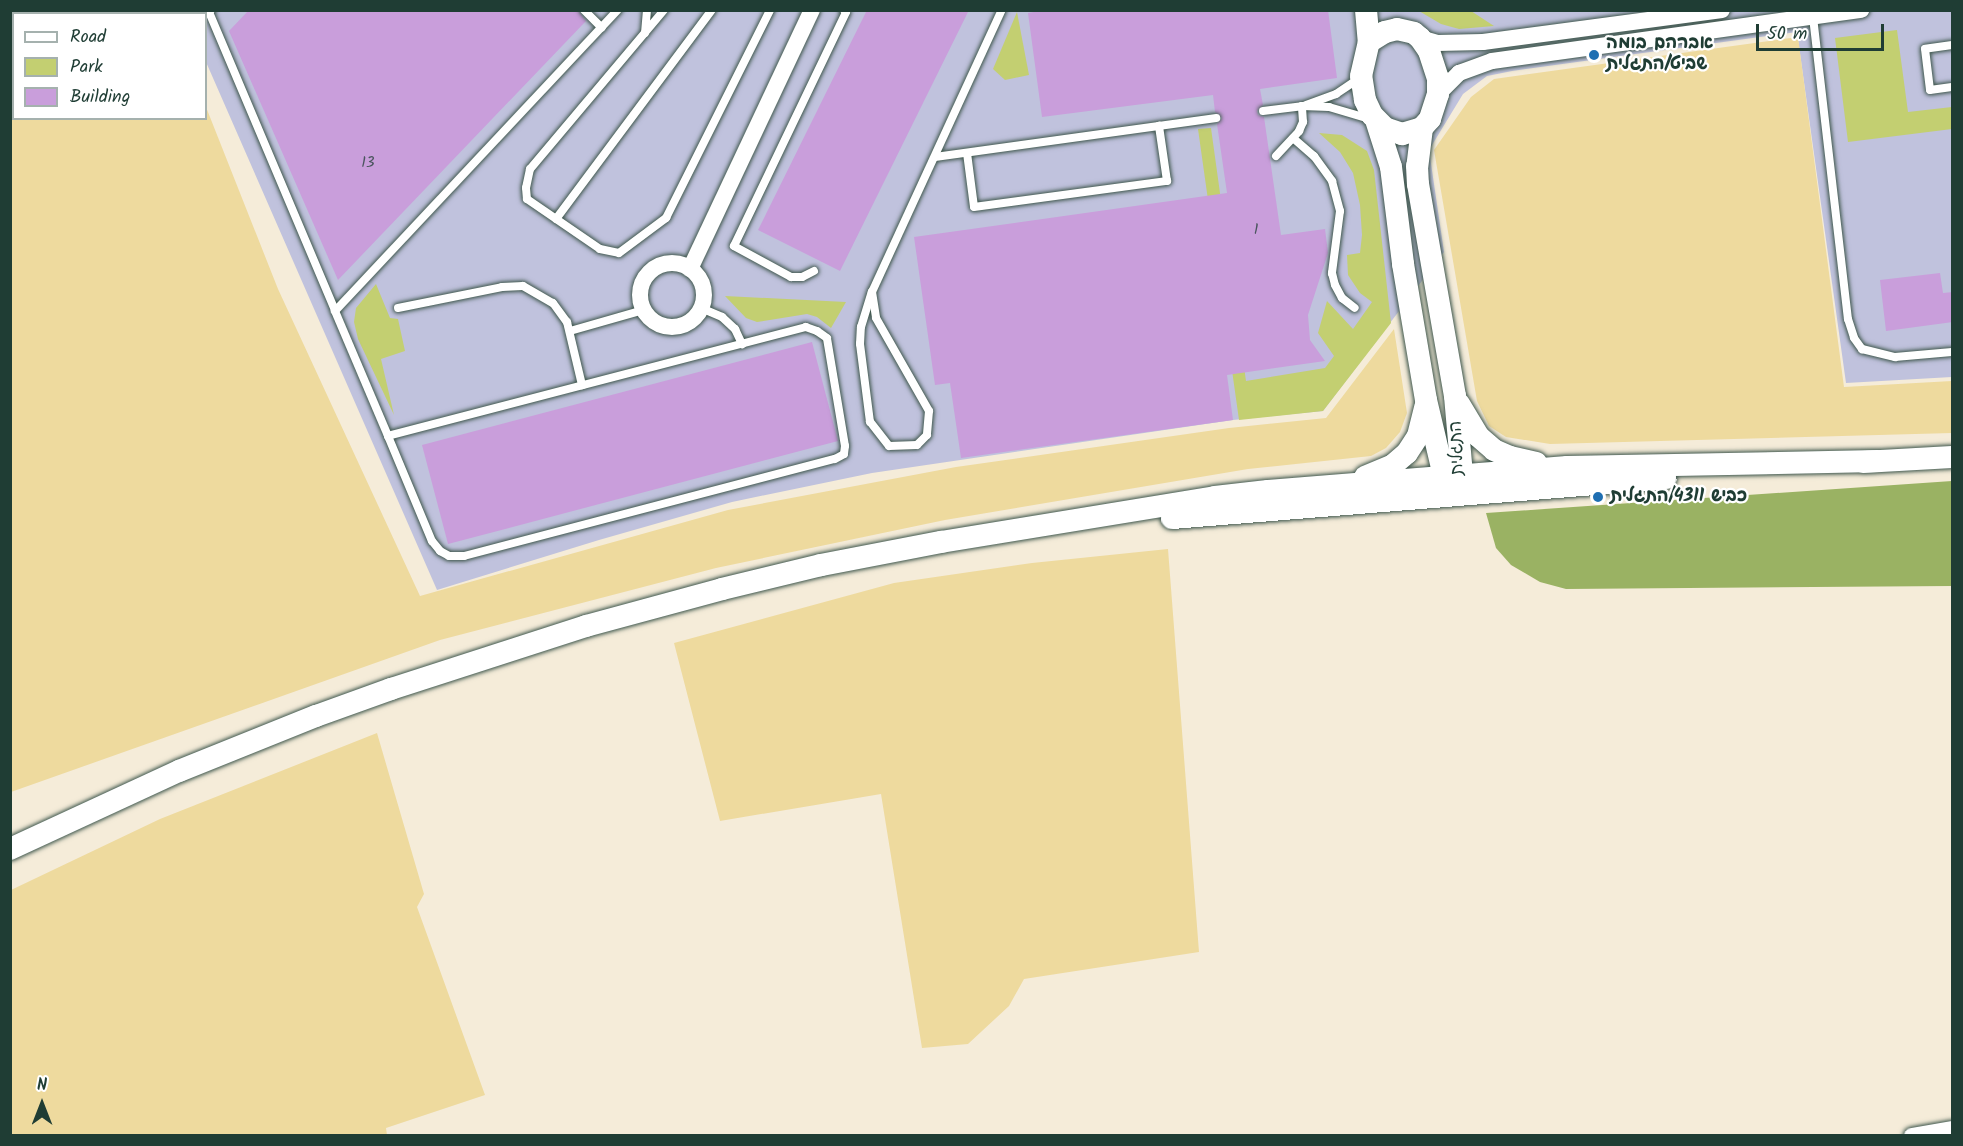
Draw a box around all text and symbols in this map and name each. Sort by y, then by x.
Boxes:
legend [12,12,207,120]
scale bar [1759,12,1886,50]
text: 50 m [1767,20,1807,49]
text: Road [70,23,106,52]
place label: אברהם בומה שביט/התגלית [1606,34,1713,76]
marker: אברהם בומה שביט/התגלית [1587,48,1601,62]
text: Park [70,53,103,82]
text: Building [70,83,130,112]
house number: 13 [361,155,375,173]
house number: 1 [1254,222,1258,240]
street label: התגלית [1446,420,1470,476]
place label: כביש 4311/התגלית [1610,486,1747,508]
marker: כביש 4311/התגלית [1591,490,1605,504]
text: N [37,1073,47,1098]
north arrow [12,1074,72,1134]

